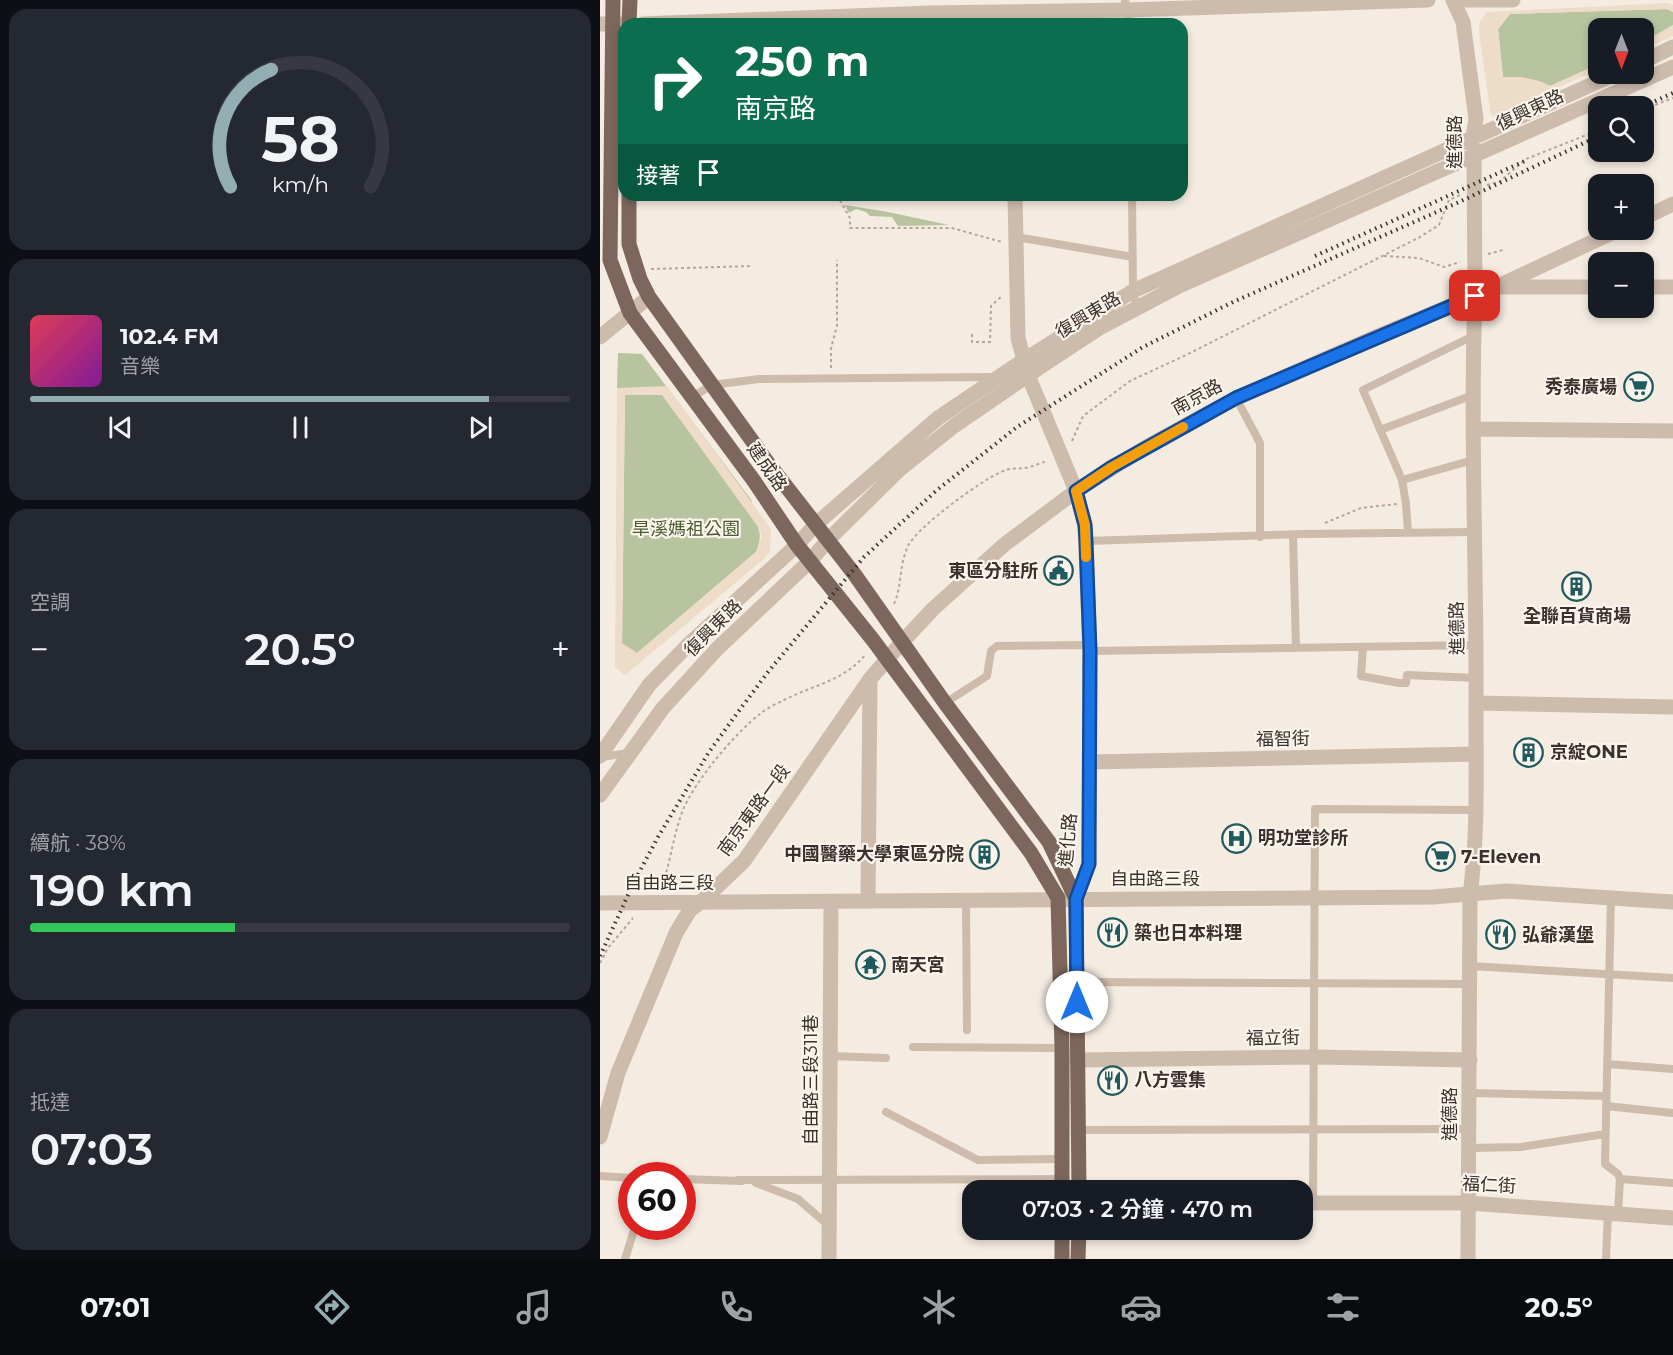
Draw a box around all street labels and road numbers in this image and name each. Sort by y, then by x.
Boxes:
street label: 復興東路 [1493,85,1567,135]
street label: 進德路 [1444,115,1466,169]
street label: 復興東路 [1051,287,1125,343]
street label: 南京路 [1168,374,1226,420]
street label: 建成路 [743,439,791,495]
street label: 復興東路 [680,595,746,661]
street label: 進德路 [1446,601,1468,655]
street label: 福智街 [1256,728,1310,750]
street label: 南京東路一段 [713,760,795,860]
street label: 進化路 [1055,812,1081,868]
street label: 自由路三段 [1110,868,1200,890]
street label: 自由路三段 [624,872,714,894]
street label: 自由路三段311巷 [800,1014,822,1146]
street label: 福立街 [1246,1027,1300,1049]
street label: 進德路 [1439,1087,1461,1141]
street label: 福仁街 [1461,1173,1517,1197]

